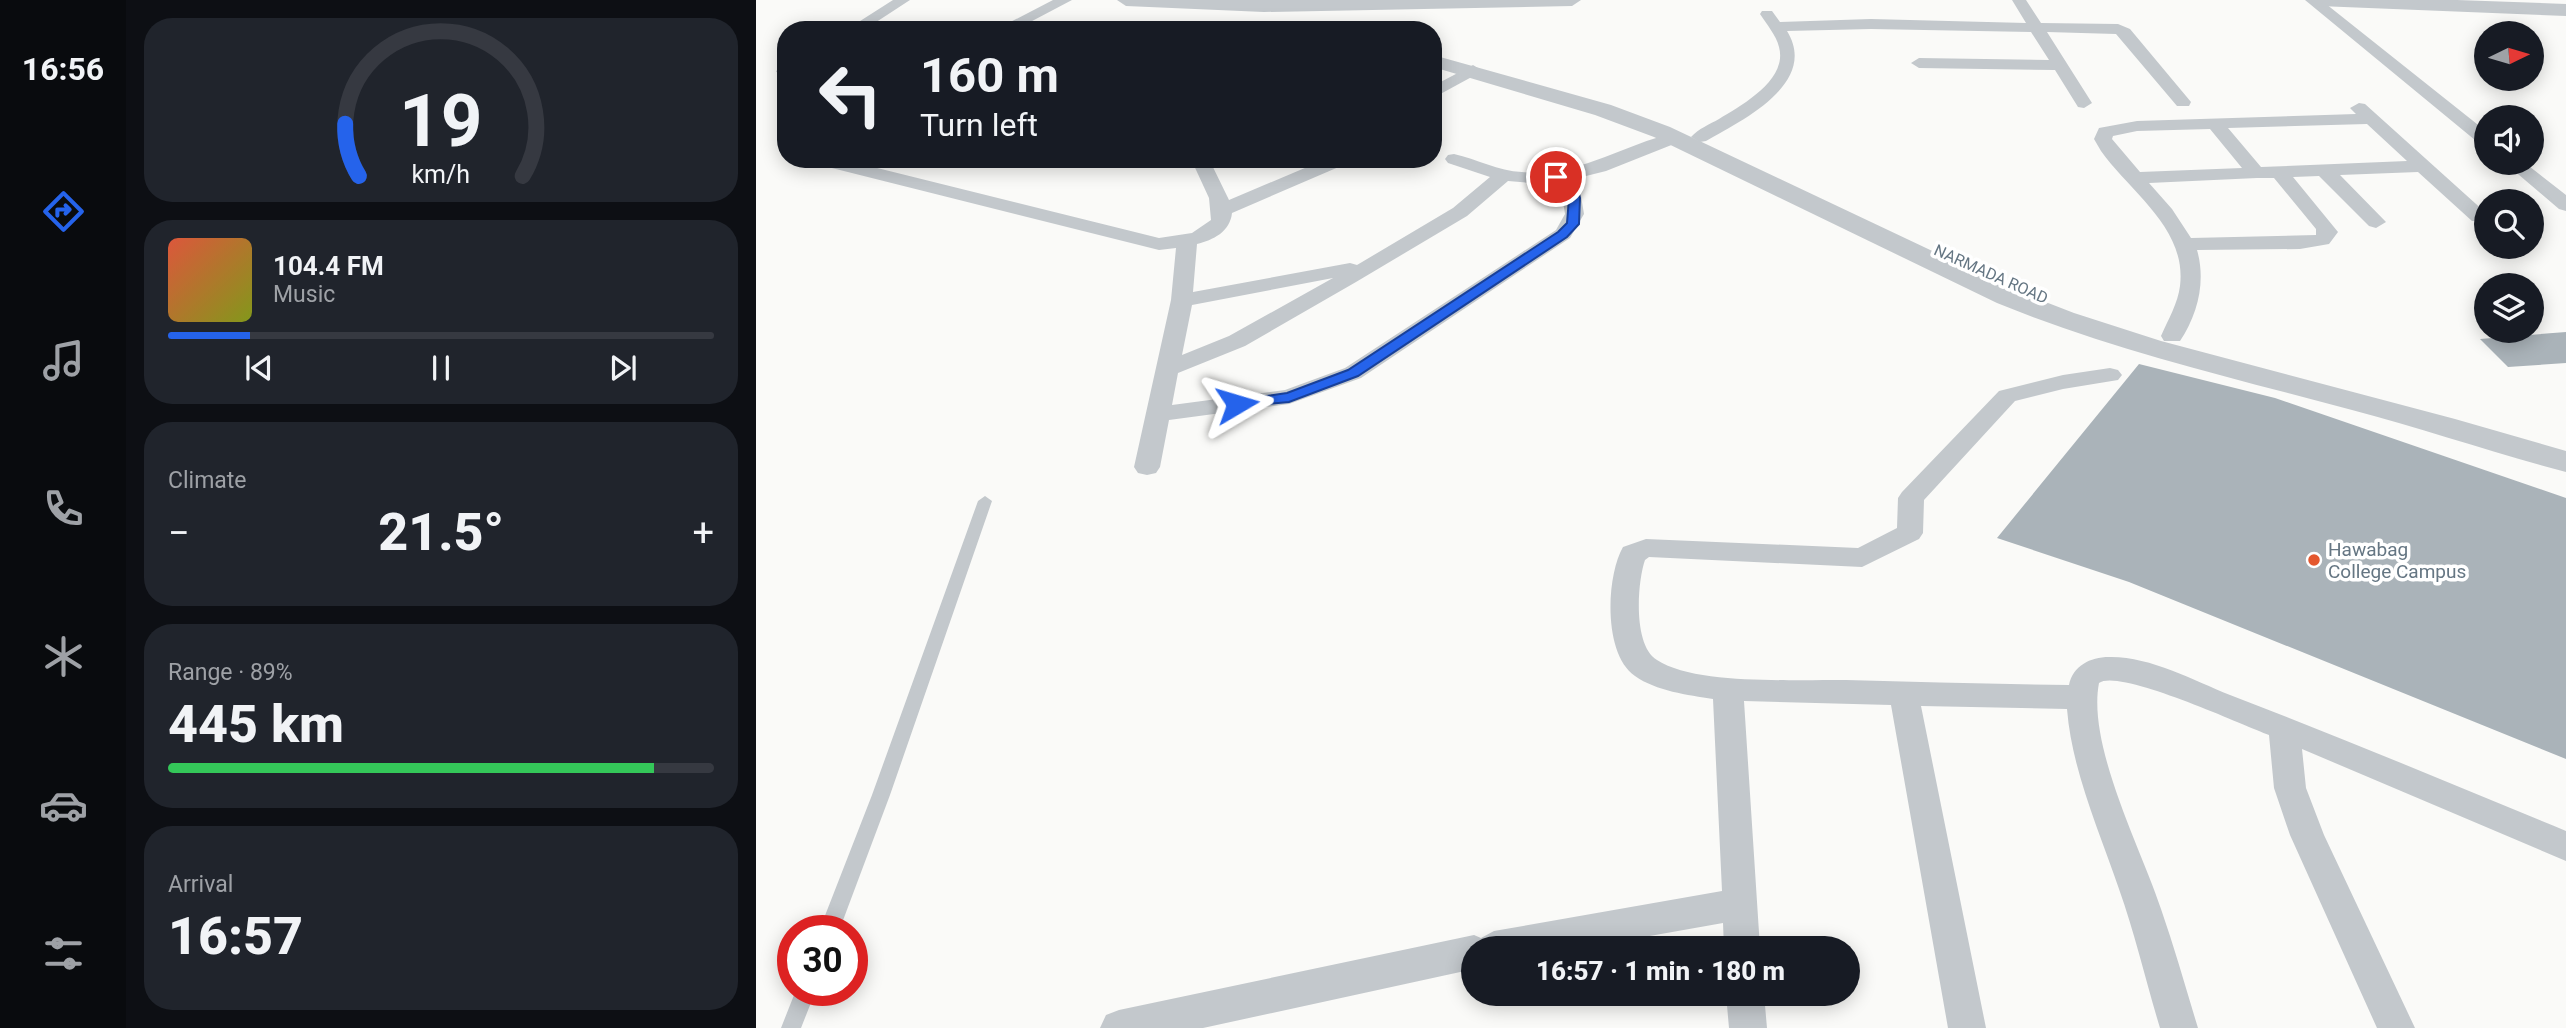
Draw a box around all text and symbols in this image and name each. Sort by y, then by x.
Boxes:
north arrow [2474,21,2544,91]
map controls [2474,21,2544,343]
text: 160 m [920,47,1059,104]
icon: left [805,49,896,140]
text: 16:56 [22,50,104,88]
text: 19 [399,78,483,164]
button: sound [2474,105,2544,175]
text: Turn left [920,106,1038,144]
pin [1526,147,1586,207]
icon: arrive [1537,158,1575,196]
text: km/h [412,160,470,189]
icon: directions [39,187,88,236]
button: search [2474,189,2544,259]
street label: NARMADA ROAD [1931,240,2051,308]
text: 104.4 FM [273,251,384,281]
button: layers [2474,273,2544,343]
text: Music [273,281,335,308]
icon: music [39,336,88,385]
icon: previous [240,349,278,387]
icon: pause [422,349,460,387]
icon: next [604,349,642,387]
position arrow [1200,367,1274,441]
text: Climate [168,467,247,494]
icon: phone [39,484,88,533]
text: 21.5° [378,502,504,563]
text: − [168,511,190,555]
text: + [692,511,714,555]
place label: Hawabag College Campus [2328,538,2466,583]
marker: Hawabag College Campus [2306,552,2322,568]
icon: climate [39,632,88,681]
text: Range · 89% [168,659,293,686]
text: 445 km [168,694,344,755]
icon: car [39,781,88,830]
text: Arrival [168,871,233,898]
text: 16:57 [168,906,303,967]
speed limit sign: 30 [777,915,868,1006]
icon: filters [39,929,88,978]
text: 16:57 · 1 min · 180 m [1536,956,1785,986]

